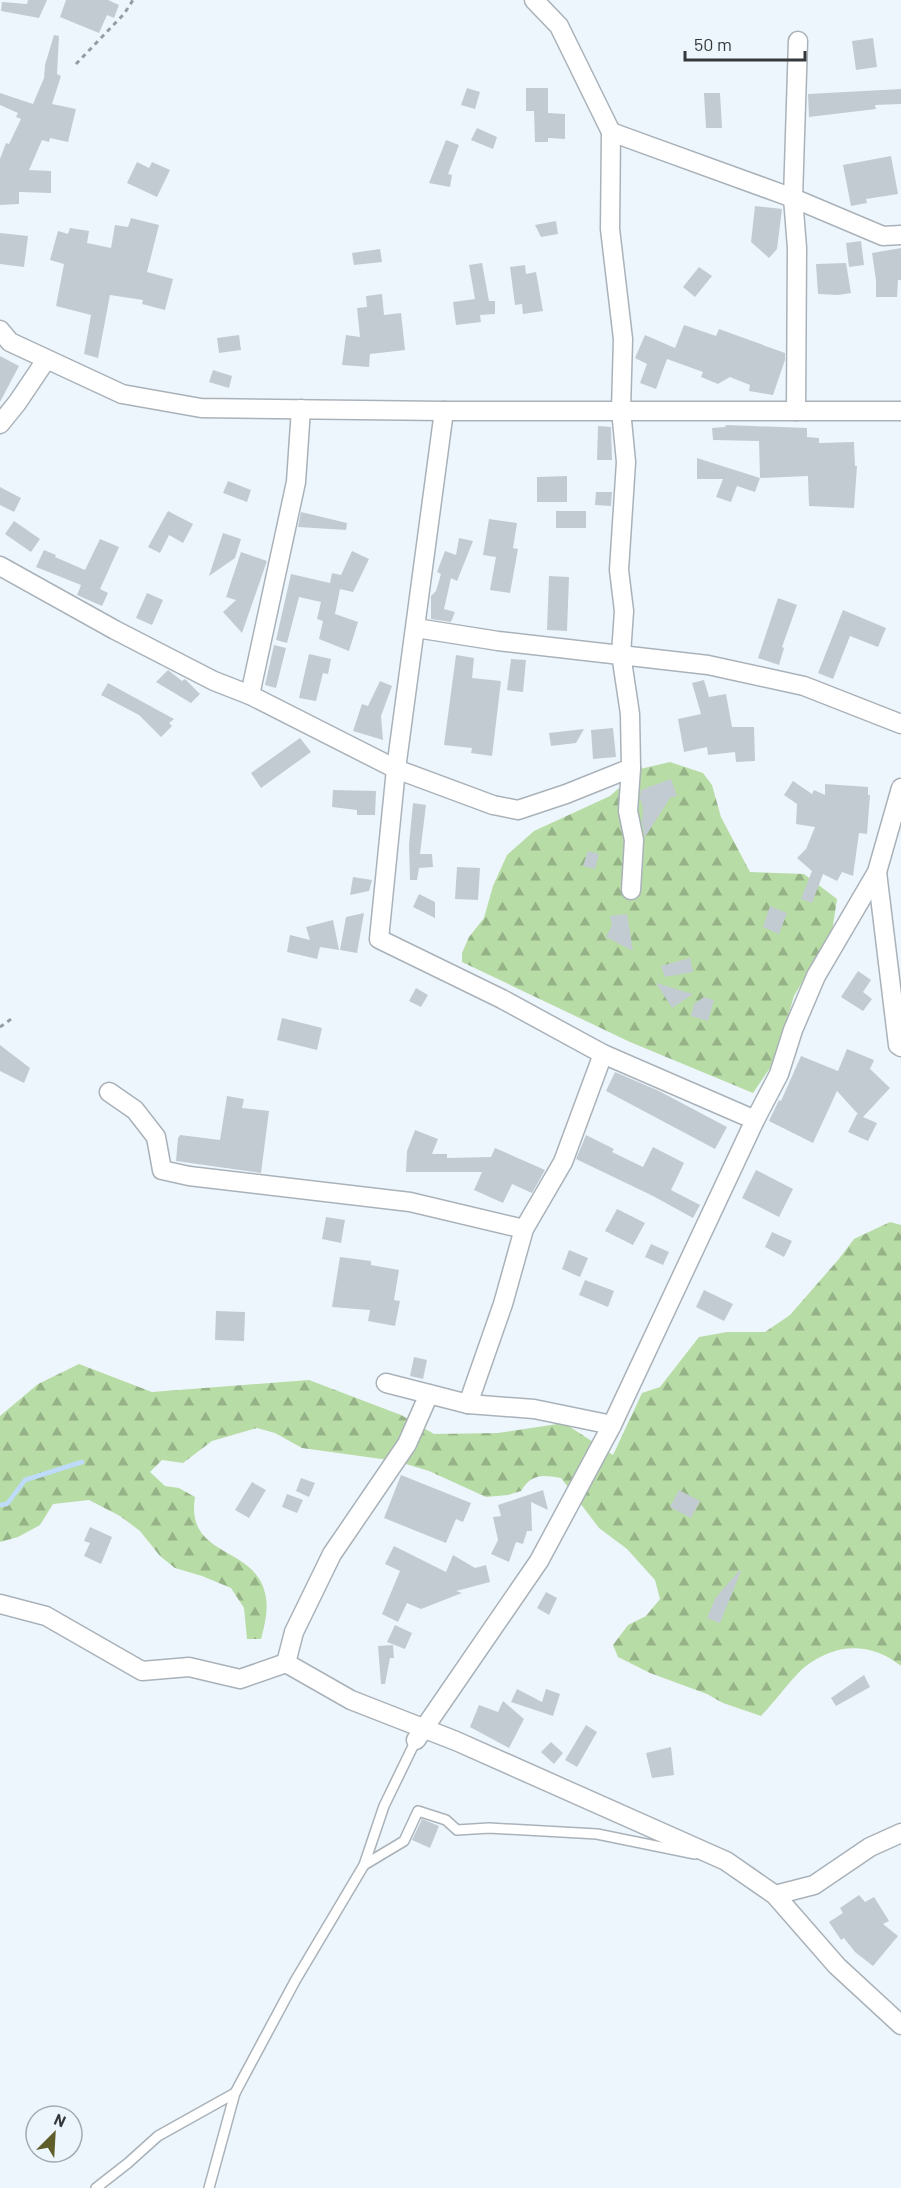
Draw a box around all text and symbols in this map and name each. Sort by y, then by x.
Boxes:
scale bar [685,24,805,62]
text: 50 m [694,33,732,55]
north arrow [24,2104,84,2164]
text: N [52,2109,69,2131]

